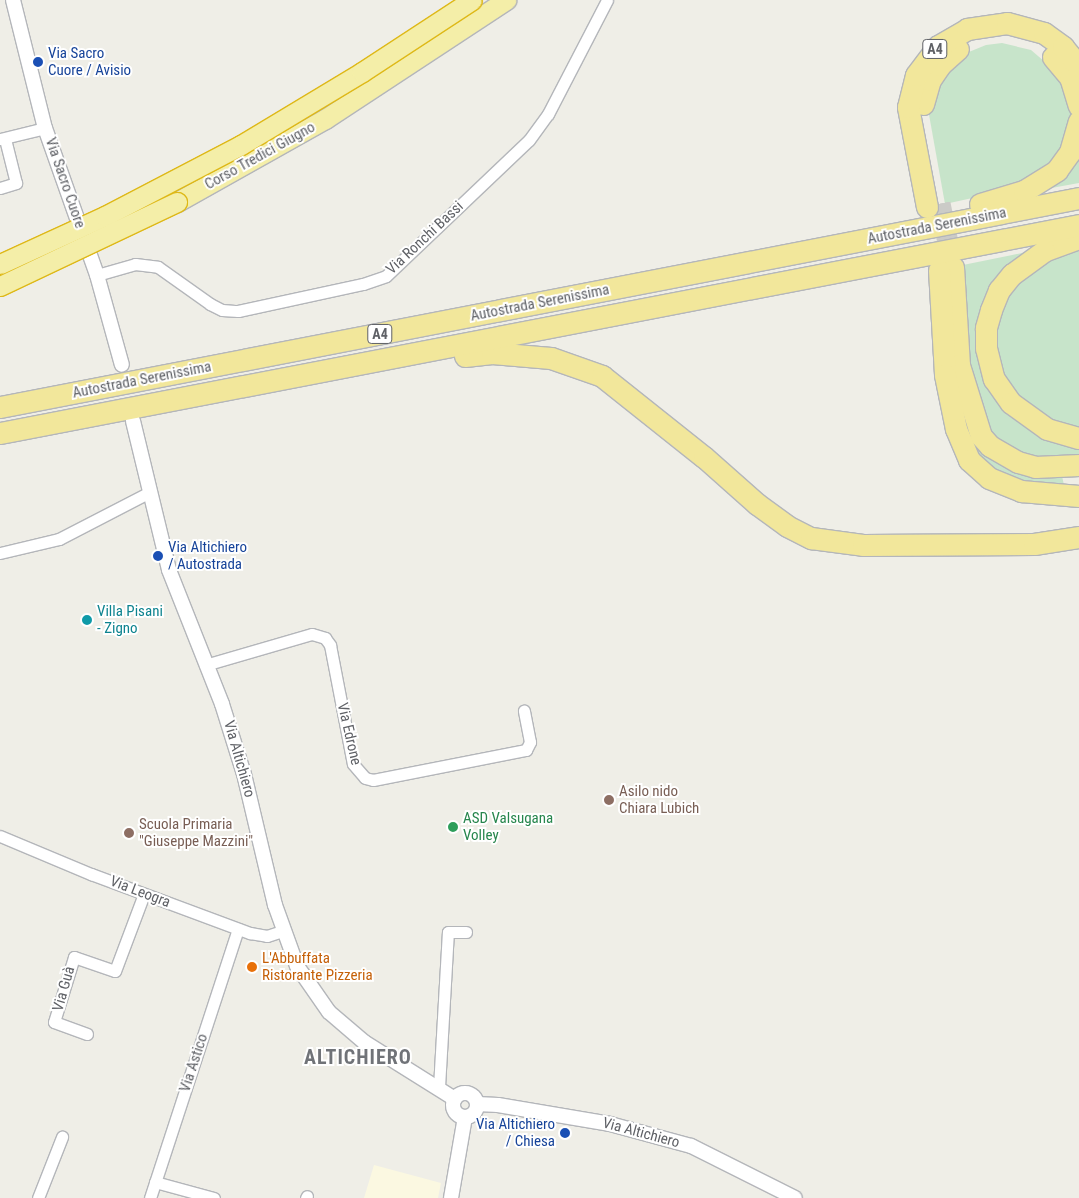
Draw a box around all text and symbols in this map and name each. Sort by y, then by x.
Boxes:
road number: A4 [921,38,949,61]
place label: Via Sacro Cuore / Avisio [48,44,131,79]
marker: Via Sacro Cuore / Avisio [32,56,44,68]
street label: Corso Tredici Giugno [202,118,318,194]
street label: Via Sacro Cuore [41,135,89,231]
street label: Via Ronchi Bassi [383,198,467,278]
street label: Autostrada Serenissima [866,204,1008,248]
street label: Autostrada Serenissima [469,281,611,325]
road number: A4 [366,322,394,346]
street label: Autostrada Serenissima [71,358,213,402]
place label: Via Altichiero / Autostrada [168,538,247,573]
marker: Via Altichiero / Autostrada [152,550,164,562]
place label: Villa Pisani - Zigno [97,602,163,637]
marker: Villa Pisani - Zigno [81,614,93,626]
street label: Via Edrone [333,701,365,767]
street label: Via Altichiero [219,719,259,799]
place label: Asilo nido Chiara Lubich [619,782,699,817]
marker: Asilo nido Chiara Lubich [603,794,615,806]
place label: ASD Valsugana Volley [463,809,553,844]
place label: Scuola Primaria "Giuseppe Mazzini" [139,815,253,850]
marker: ASD Valsugana Volley [447,821,459,833]
marker: Scuola Primaria "Giuseppe Mazzini" [123,827,135,839]
street label: Via Leogra [107,872,173,912]
place label: L'Abbuffata Ristorante Pizzeria [262,949,373,984]
marker: L'Abbuffata Ristorante Pizzeria [246,961,258,973]
street label: Via Guà [49,965,79,1013]
street label: Via Astico [176,1032,212,1094]
district label: ALTICHIERO [303,1045,413,1069]
street label: Via Altichiero [600,1114,682,1152]
place label: Via Altichiero / Chiesa [476,1115,555,1150]
marker: Via Altichiero / Chiesa [559,1127,571,1139]

